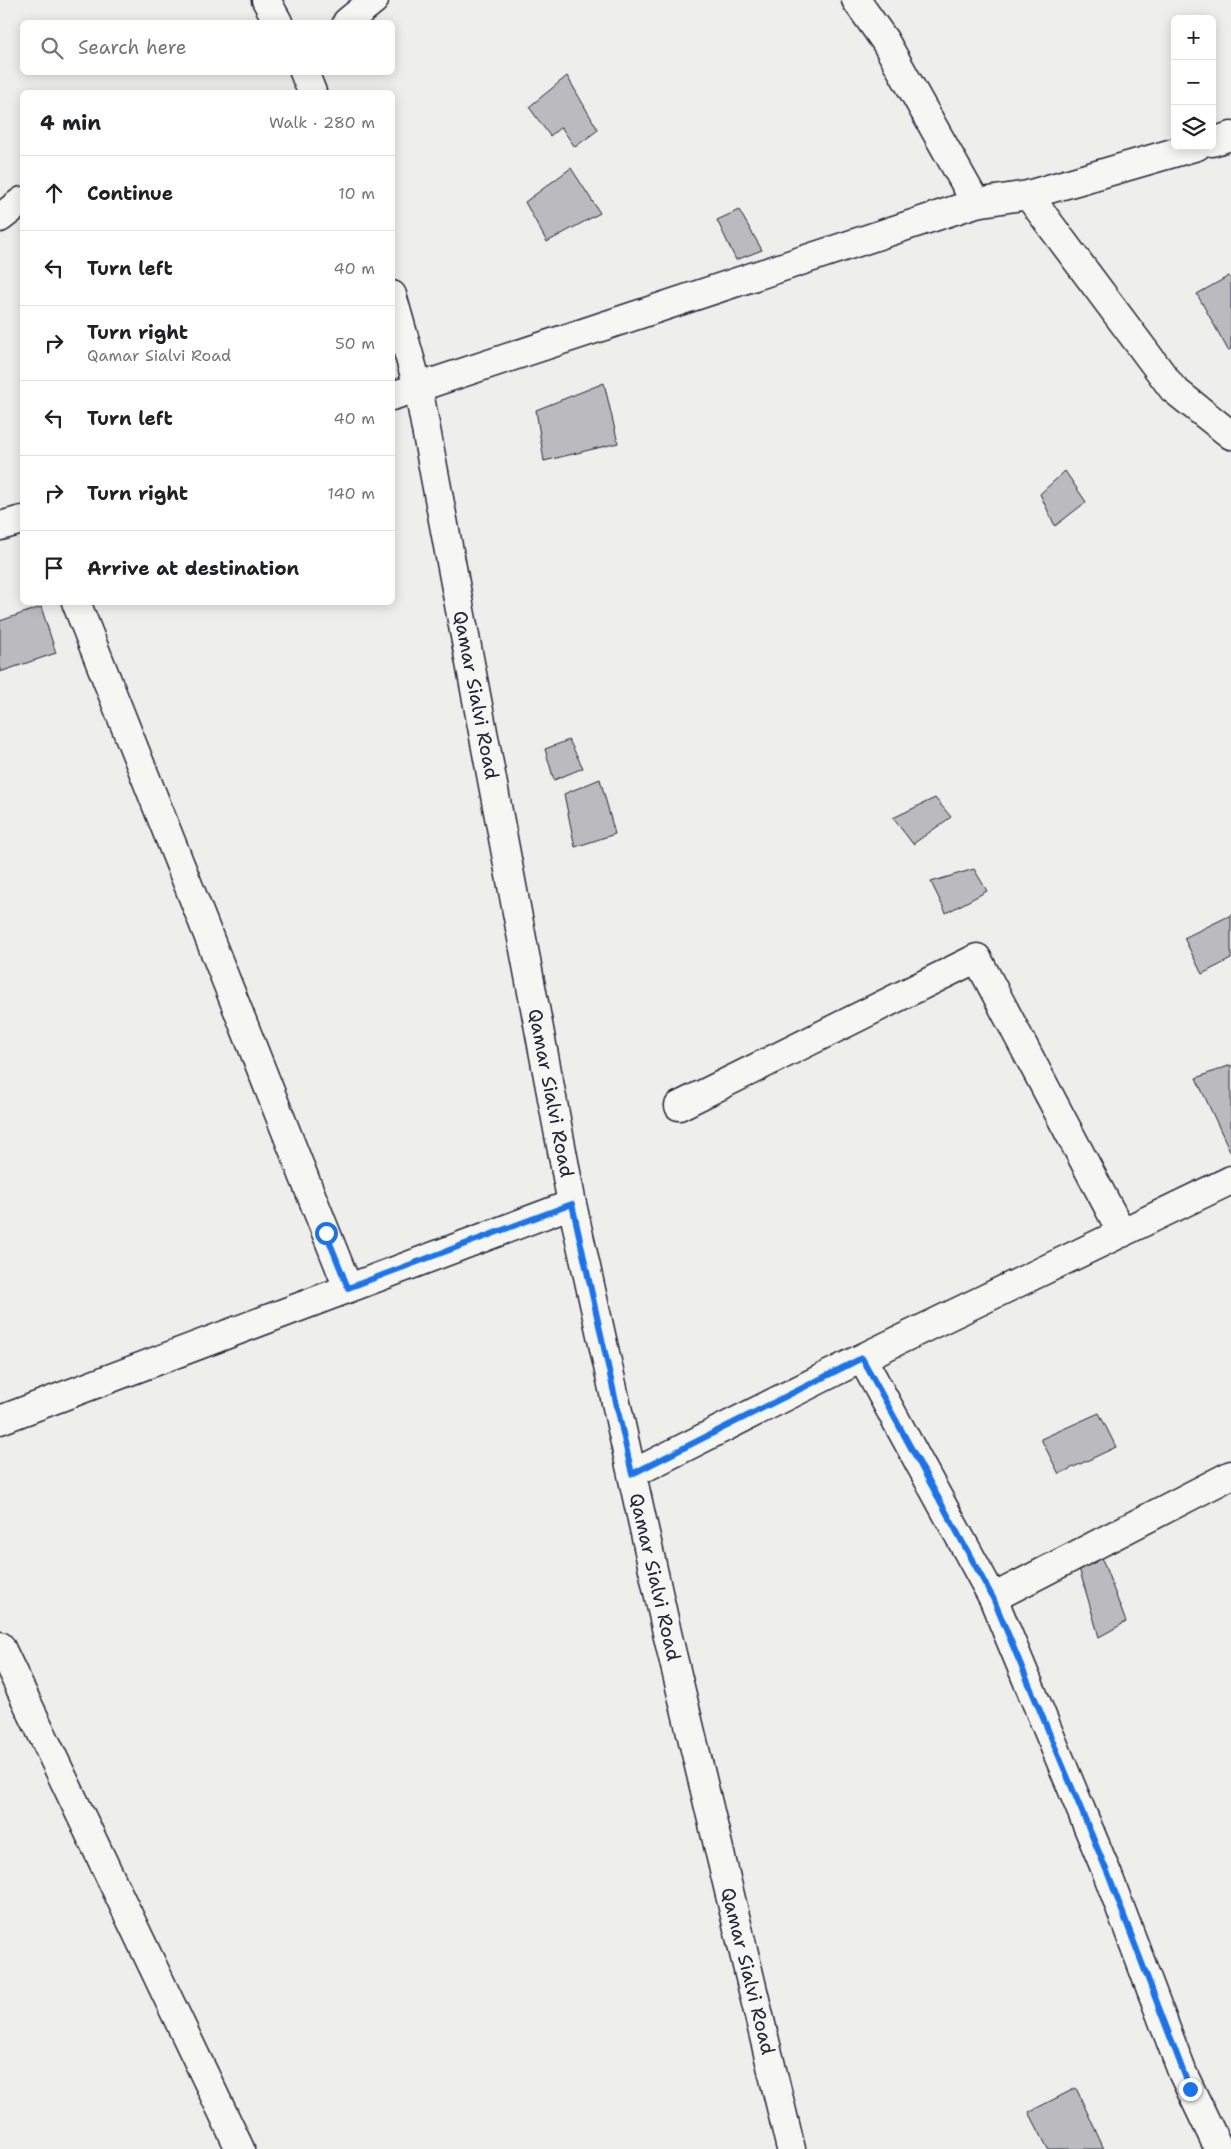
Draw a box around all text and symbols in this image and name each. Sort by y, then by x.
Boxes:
map controls [1171,15,1216,150]
button: + [1171,15,1216,60]
search box [20,20,395,75]
icon: search [38,34,66,62]
text: Search here [78,35,187,60]
button: − [1171,60,1216,105]
button: layers [1171,105,1216,150]
text: 4 min [40,109,101,137]
text: Walk · 280 m [269,112,375,133]
icon: ahead [40,179,68,207]
text: Continue [87,181,173,206]
text: 10 m [338,183,375,204]
icon: left [40,254,68,282]
text: Turn left [87,256,173,281]
text: 40 m [333,258,375,279]
text: Turn right [87,320,188,345]
icon: right [40,329,68,357]
text: 50 m [335,333,375,354]
text: Qamar Sialvi Road [87,345,231,366]
icon: left [40,404,68,432]
text: Turn left [87,406,173,431]
text: 40 m [333,408,375,429]
icon: right [40,479,68,507]
text: Turn right [87,481,188,506]
text: 140 m [328,483,375,504]
icon: arrive [40,554,68,582]
text: Arrive at destination [87,556,299,581]
street label: Qamar Sialvi Road [447,609,505,781]
street label: Qamar Sialvi Road [522,1007,580,1179]
route start [315,1222,338,1245]
street label: Qamar Sialvi Road [624,1491,686,1663]
street label: Qamar Sialvi Road [715,1885,781,2057]
route end [1179,2078,1202,2101]

